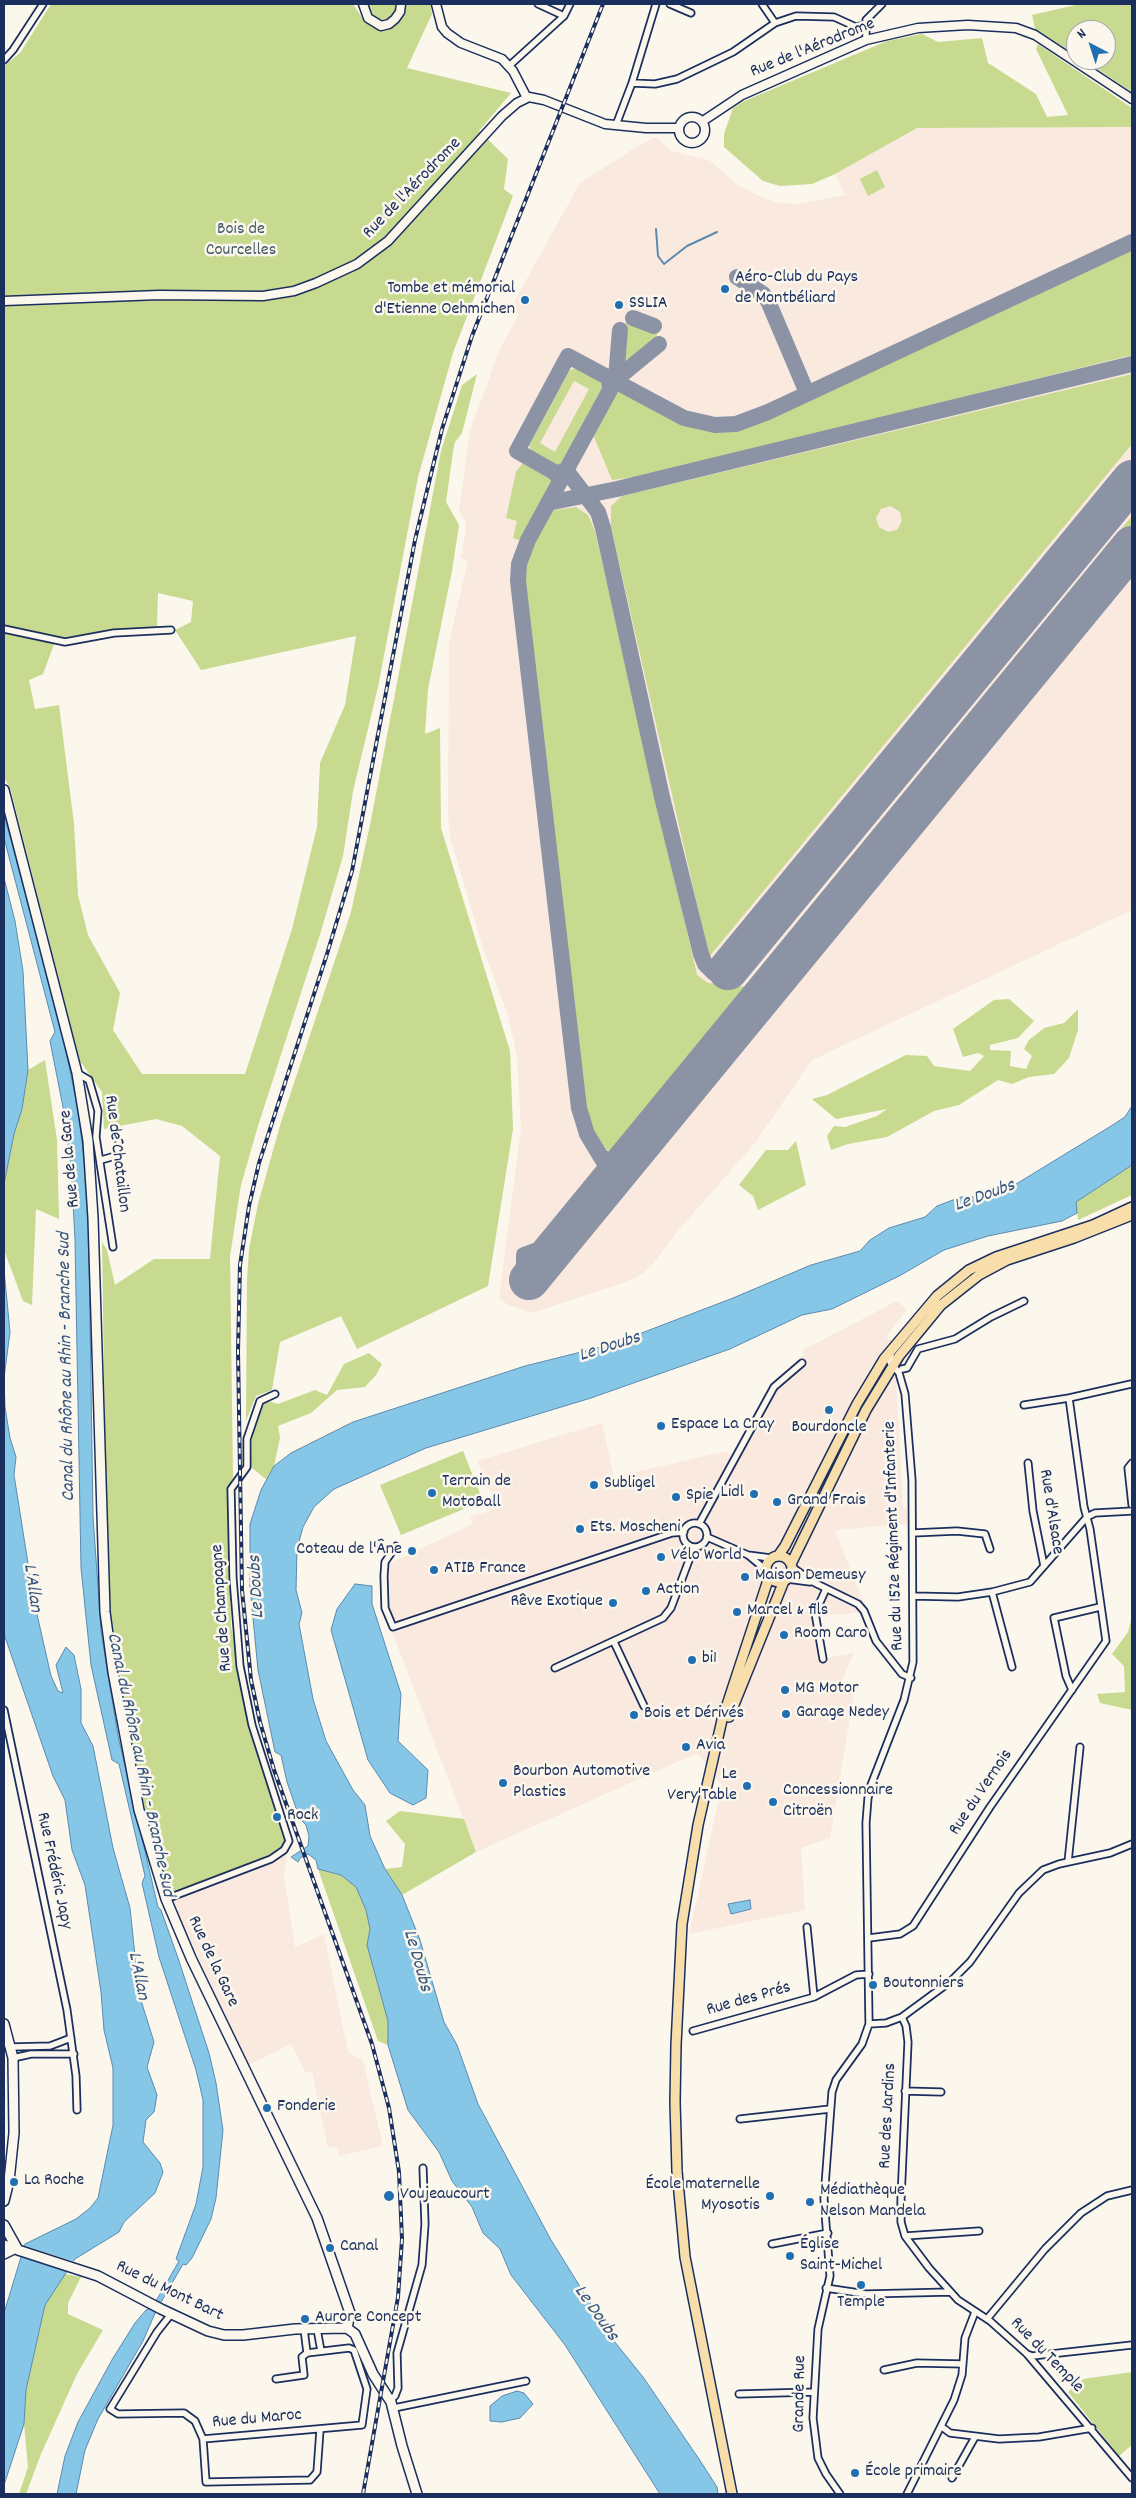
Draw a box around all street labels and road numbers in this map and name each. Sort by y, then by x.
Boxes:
street label: Rue de l'Aérodrome [747,14,879,84]
street label: Rue de l'Aérodrome [359,134,467,244]
street label: Rue de Chataillon [98,1094,134,1214]
street label: Rue de la Gare [56,1109,86,1209]
street label: Rue du 152e Régiment d'Infanterie [880,1421,910,1651]
street label: Rue d'Alsace [1033,1468,1067,1556]
street label: Rue de Champagne [208,1543,238,1673]
street label: Rue du Vernois [945,1746,1019,1840]
street label: Rue Frédéric Japy [30,1810,76,1932]
street label: Rue de la Gare [181,1913,243,2011]
street label: Rue des Prés [704,1978,794,2022]
street label: Rue des Jardins [875,2063,903,2169]
street label: Rue du Mont Bart [112,2257,226,2327]
street label: Rue du Temple [1005,2314,1087,2398]
street label: Grande Rue [790,2355,812,2433]
street label: Rue du Maroc [211,2405,303,2435]

